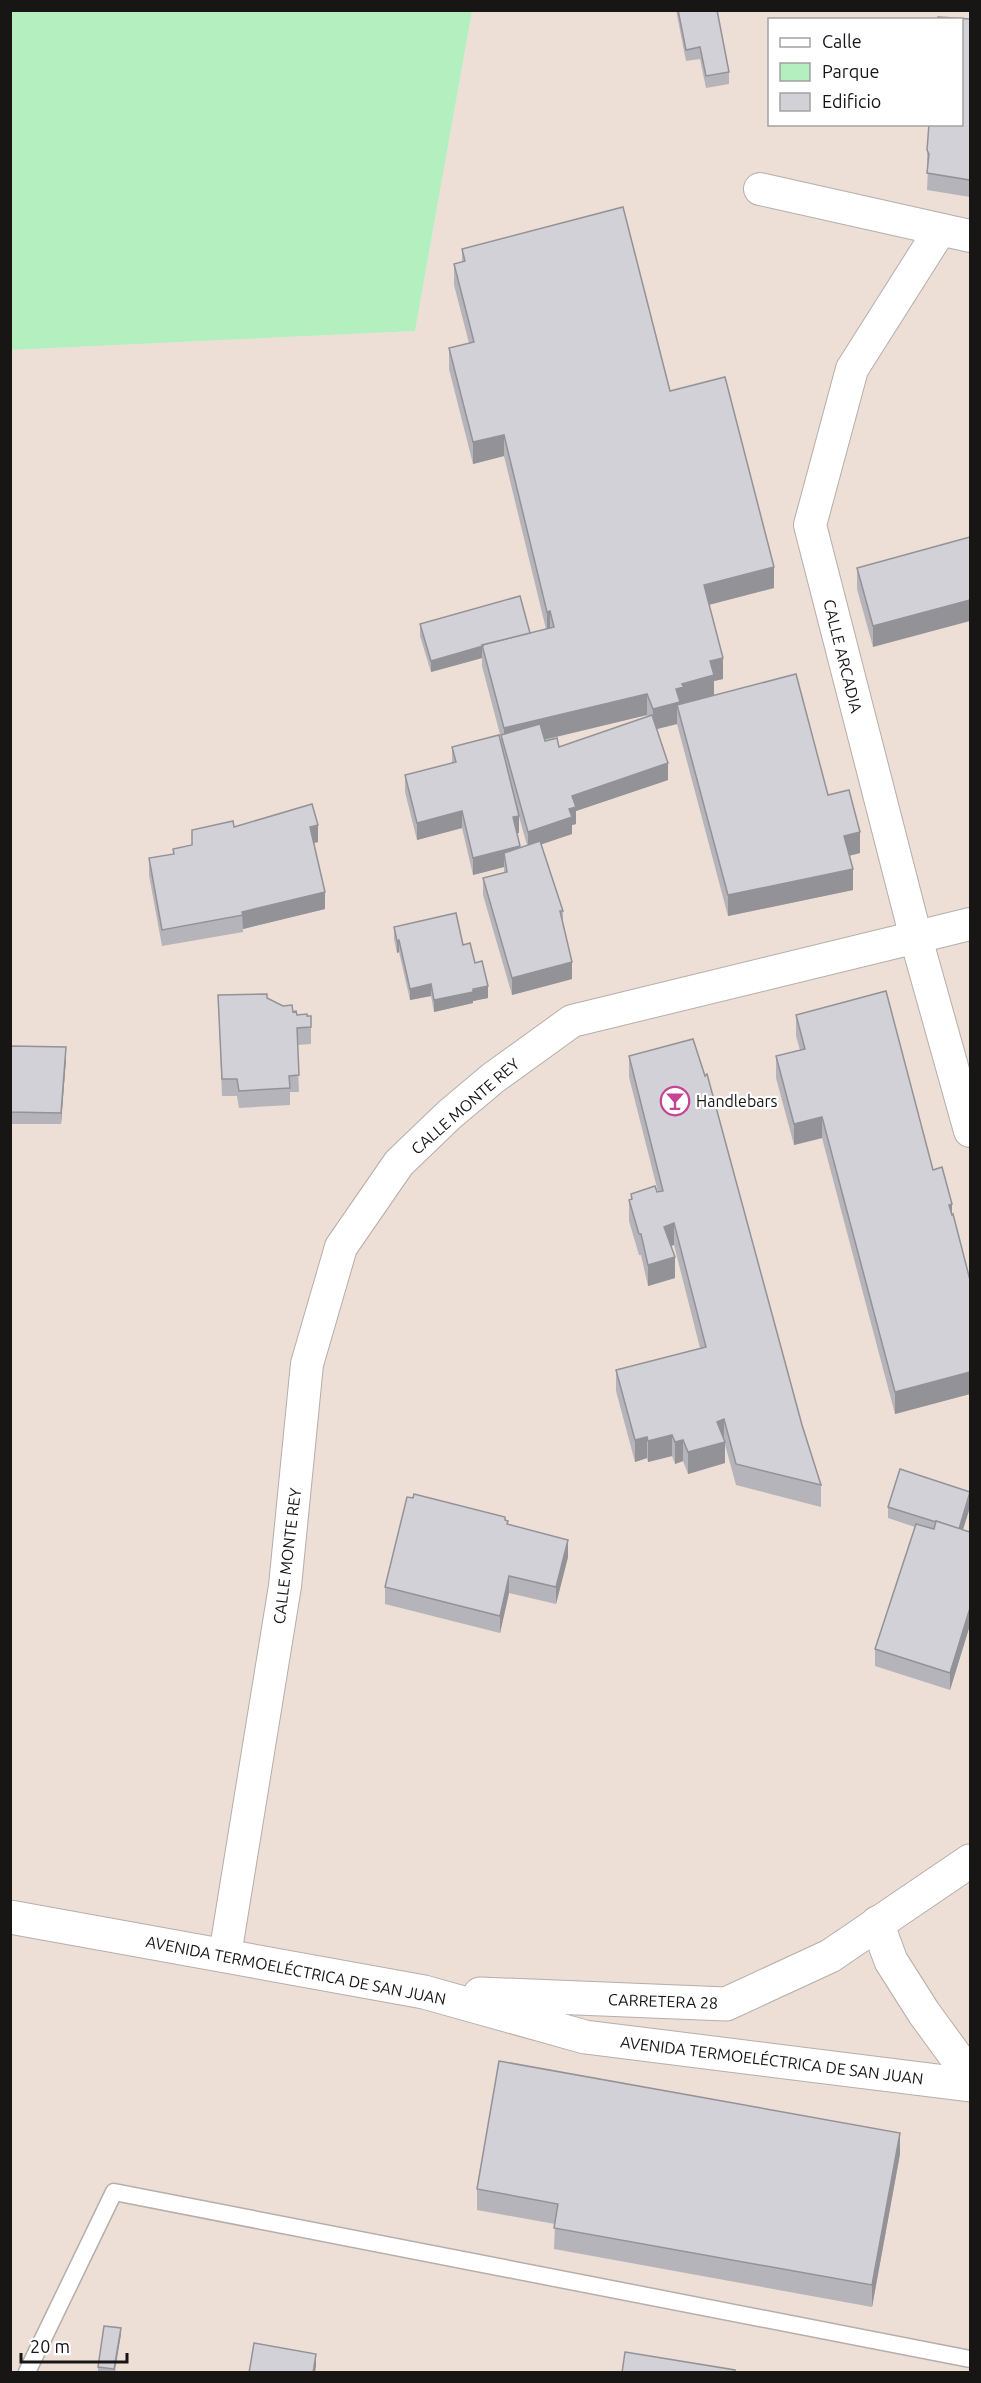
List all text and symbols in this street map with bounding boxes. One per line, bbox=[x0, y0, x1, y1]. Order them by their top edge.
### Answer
legend bbox=[768, 18, 963, 126]
text: Calle bbox=[822, 31, 862, 51]
text: Parque bbox=[822, 61, 879, 81]
text: Edificio bbox=[822, 91, 881, 111]
street label: CALLE ARCADIA bbox=[820, 597, 866, 715]
street label: CALLE MONTE REY bbox=[407, 1054, 523, 1158]
bar icon: Handlebars bbox=[659, 1085, 691, 1117]
place label: Handlebars bbox=[696, 1092, 778, 1110]
street label: CALLE MONTE REY bbox=[270, 1486, 304, 1625]
street label: AVENIDA TERMOELÉCTRICA DE SAN JUAN bbox=[145, 1930, 448, 2008]
street label: CARRETERA 28 bbox=[608, 1990, 718, 2012]
street label: AVENIDA TERMOELÉCTRICA DE SAN JUAN bbox=[619, 2030, 925, 2088]
scale bar bbox=[21, 2326, 128, 2364]
text: 20 m bbox=[30, 2336, 70, 2356]

